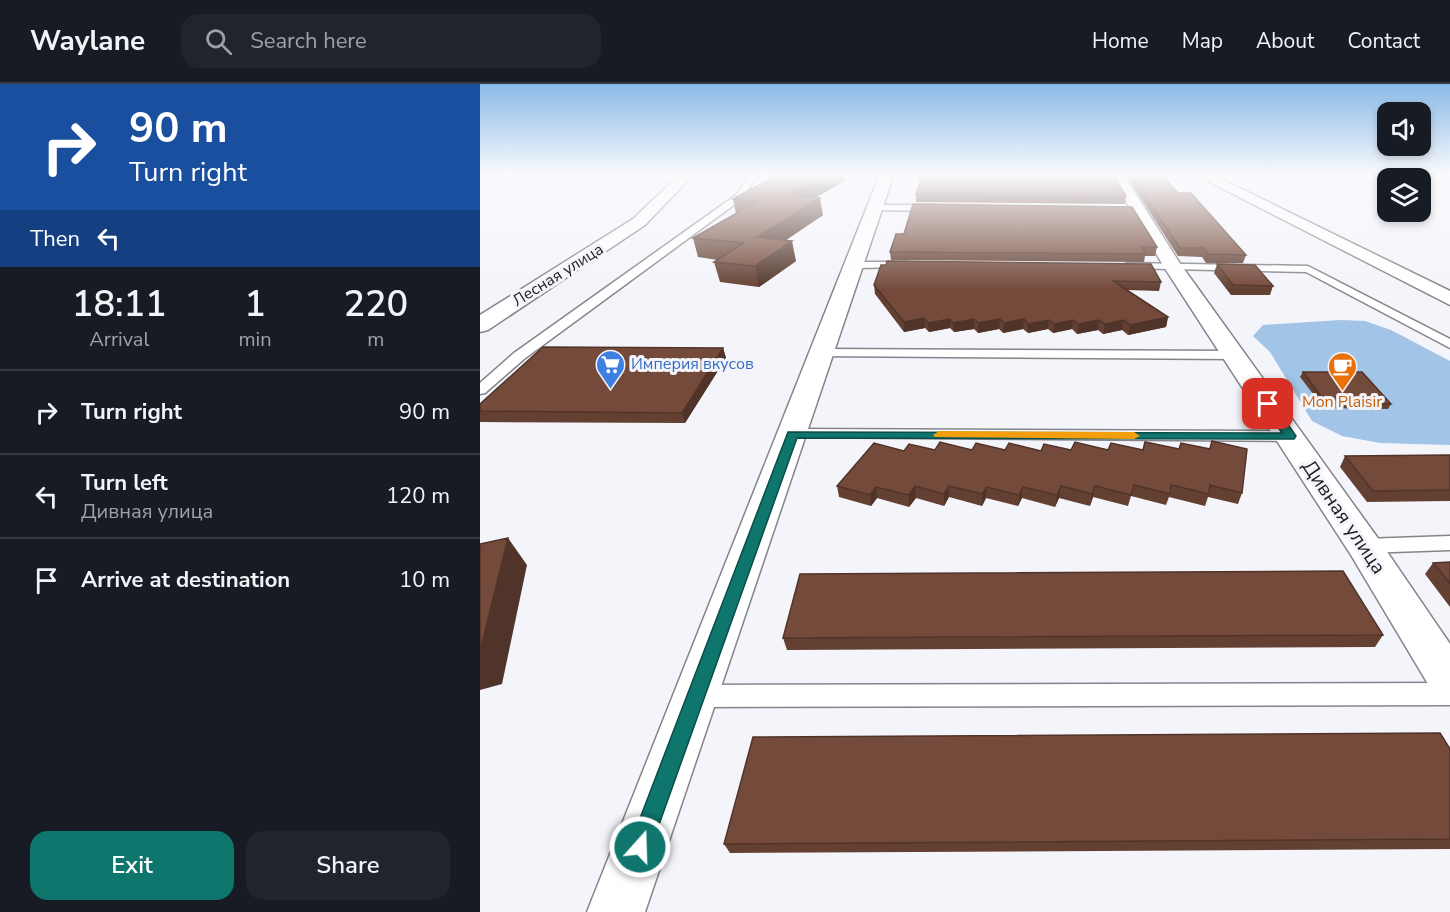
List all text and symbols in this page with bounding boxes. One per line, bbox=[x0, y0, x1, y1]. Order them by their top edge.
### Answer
search box bbox=[181, 14, 601, 68]
text: Waylane bbox=[30, 22, 145, 60]
icon: search bbox=[202, 25, 235, 58]
text: Search here bbox=[250, 26, 367, 56]
text: Home bbox=[1092, 27, 1149, 55]
text: Map bbox=[1182, 27, 1223, 55]
text: About bbox=[1256, 27, 1314, 55]
text: Contact bbox=[1347, 27, 1420, 55]
text: 90 m bbox=[129, 100, 228, 157]
map controls bbox=[1377, 102, 1431, 222]
button: sound bbox=[1377, 102, 1431, 156]
icon: right bbox=[30, 108, 108, 186]
text: Turn right bbox=[129, 154, 247, 191]
button: layers bbox=[1377, 168, 1431, 222]
icon: left bbox=[92, 222, 125, 255]
text: Then bbox=[30, 224, 80, 254]
street label: Лесная улица bbox=[508, 238, 608, 312]
text: 18:11 bbox=[72, 280, 167, 329]
text: 1 bbox=[244, 280, 266, 329]
text: 220 bbox=[343, 280, 408, 329]
text: Arrival bbox=[89, 326, 149, 353]
text: min bbox=[239, 326, 272, 353]
text: m bbox=[367, 326, 384, 353]
supermarket icon: Империя вкусов bbox=[594, 348, 626, 390]
cafe icon: Mon Plaisir bbox=[1326, 350, 1358, 392]
place label: Империя вкусов bbox=[631, 353, 754, 375]
pin bbox=[1242, 378, 1293, 429]
icon: arrive bbox=[1251, 387, 1284, 420]
place label: Mon Plaisir bbox=[1302, 391, 1382, 413]
icon: right bbox=[30, 396, 63, 429]
text: Turn right bbox=[81, 397, 182, 427]
text: 90 m bbox=[399, 397, 450, 427]
street label: Дивная улица bbox=[1296, 455, 1392, 579]
text: Turn left bbox=[81, 468, 168, 498]
icon: left bbox=[30, 480, 63, 513]
text: 120 m bbox=[386, 481, 450, 511]
text: Дивная улица bbox=[81, 498, 213, 525]
icon: arrive bbox=[30, 564, 63, 597]
text: Arrive at destination bbox=[81, 565, 290, 595]
text: 10 m bbox=[399, 565, 450, 595]
position arrow bbox=[608, 815, 672, 879]
button: Exit bbox=[30, 831, 234, 900]
button: Share bbox=[246, 831, 450, 900]

